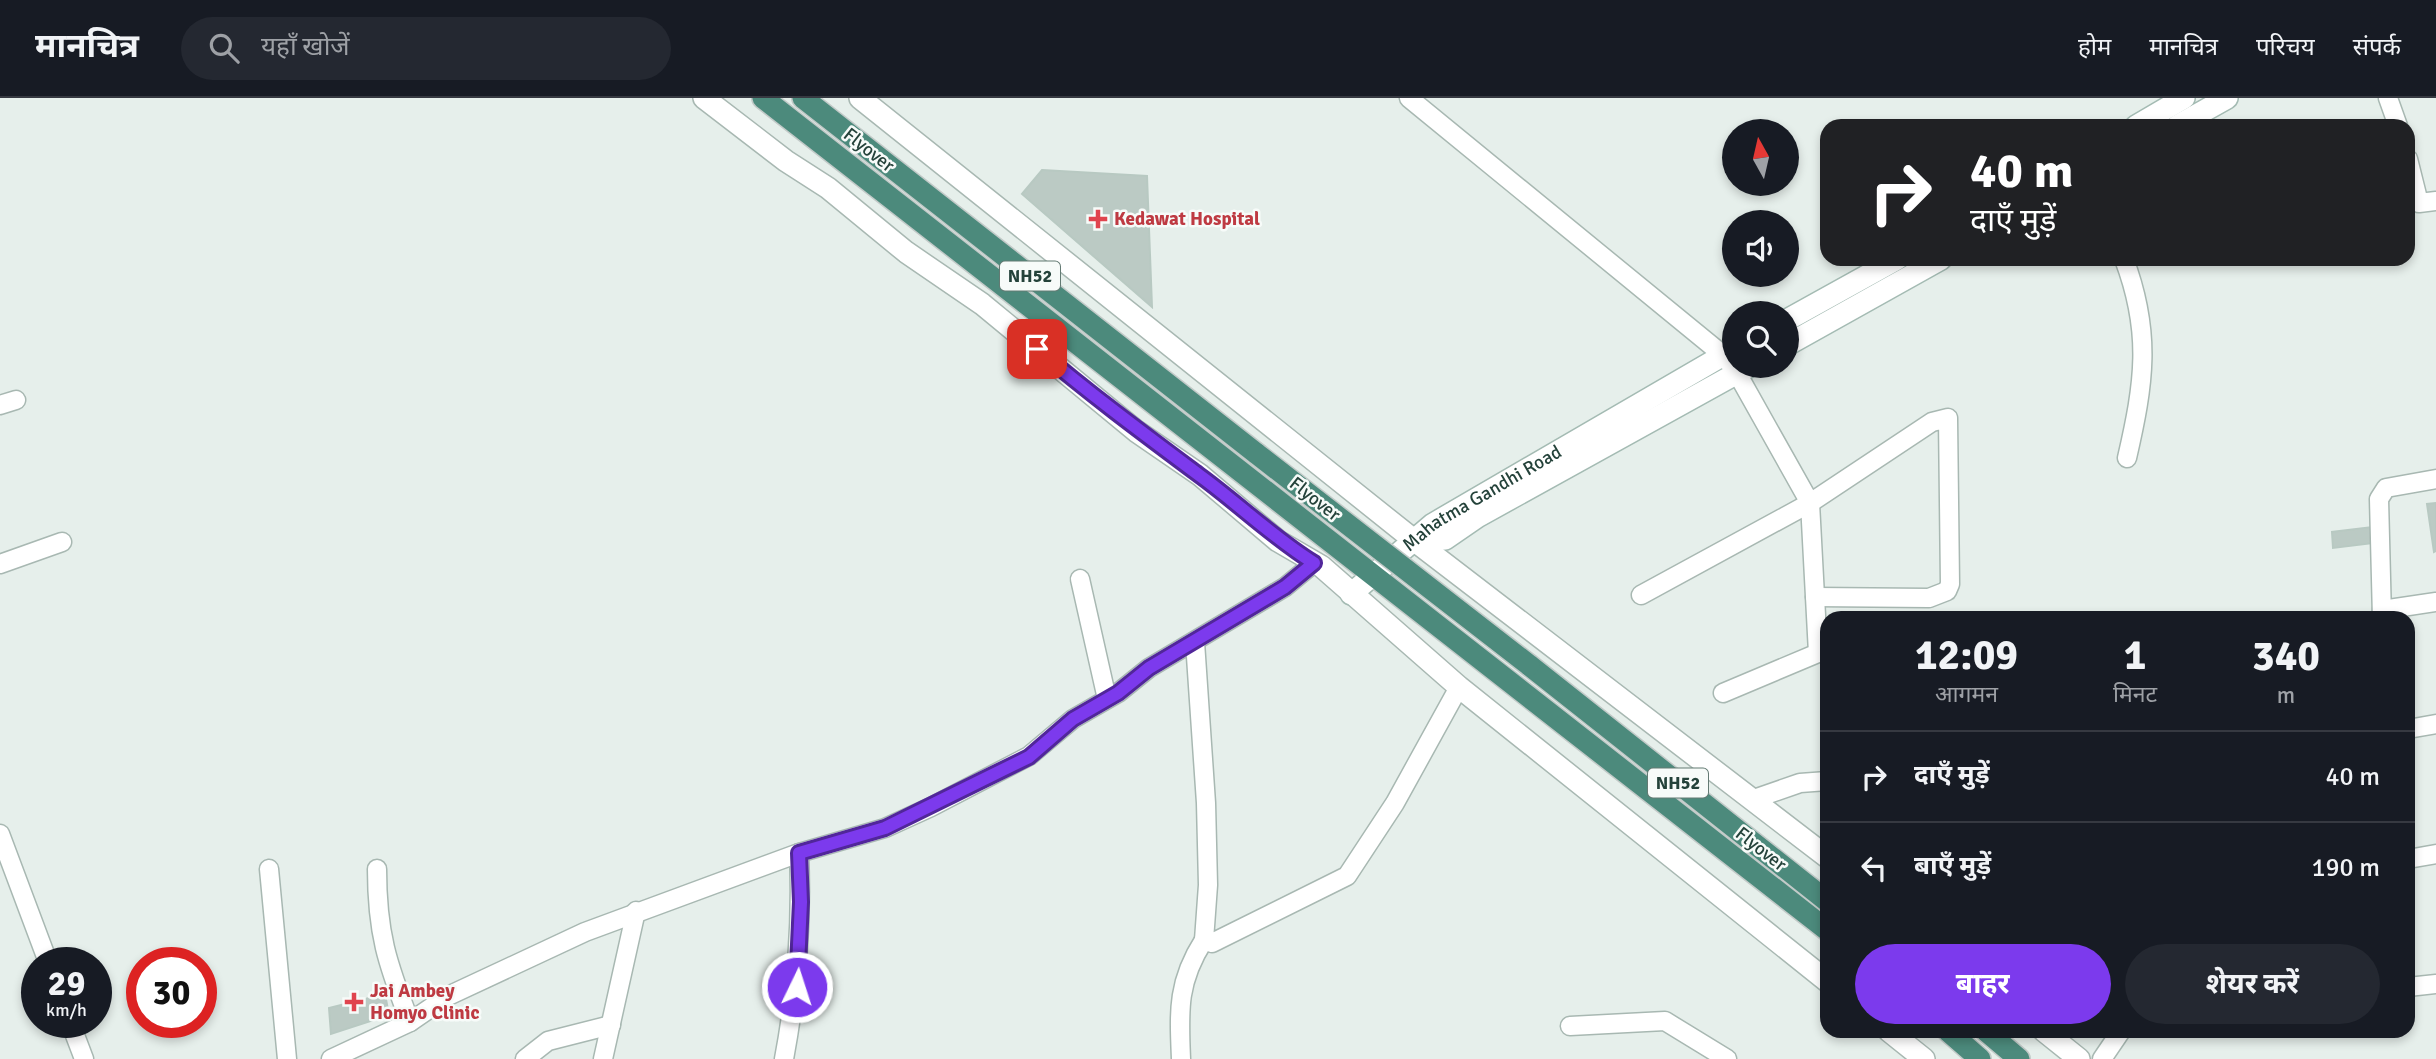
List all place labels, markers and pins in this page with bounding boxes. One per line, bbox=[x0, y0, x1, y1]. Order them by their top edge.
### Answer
place label: Kedawat Hospital bbox=[1114, 207, 1260, 231]
marker: Kedawat Hospital bbox=[1088, 209, 1108, 229]
pin bbox=[1007, 319, 1067, 379]
place label: Jai Ambey Homyo Clinic bbox=[370, 979, 479, 1025]
marker: Jai Ambey Homyo Clinic bbox=[344, 992, 364, 1012]

